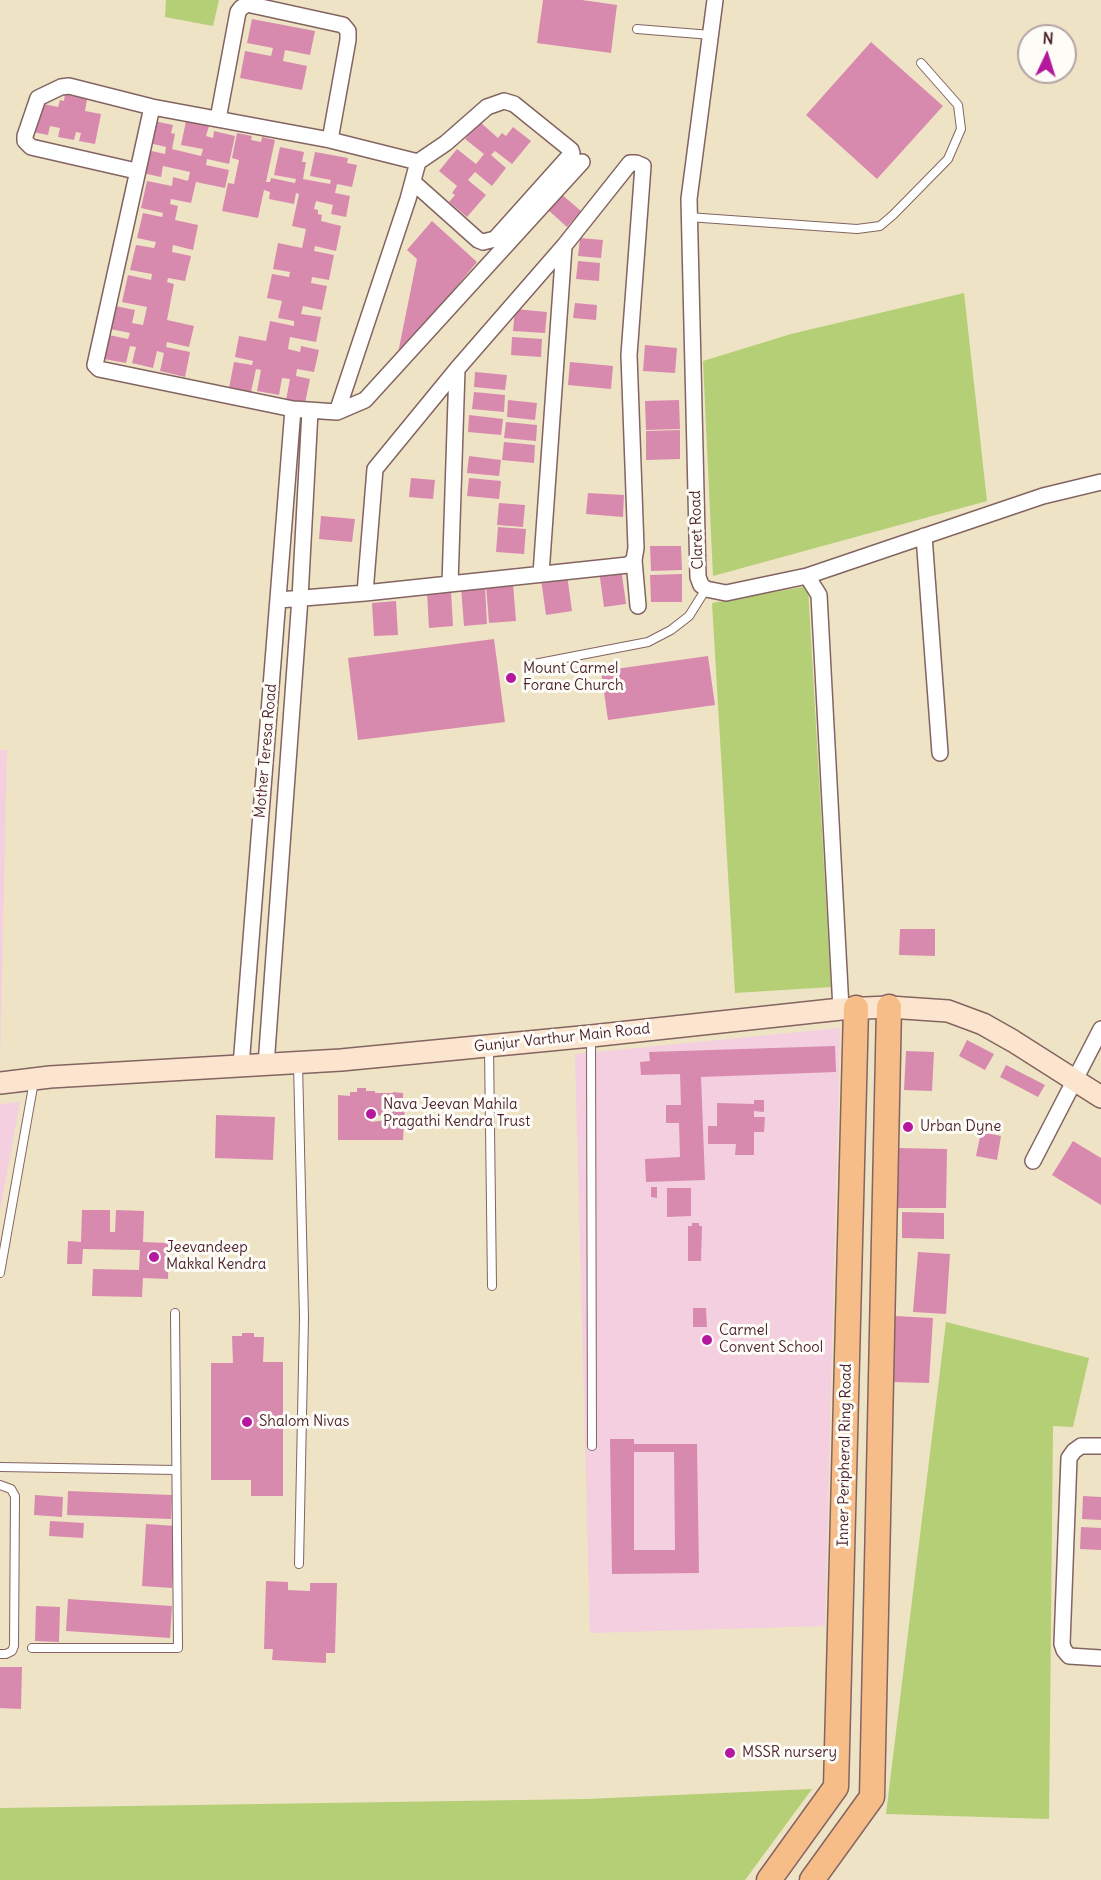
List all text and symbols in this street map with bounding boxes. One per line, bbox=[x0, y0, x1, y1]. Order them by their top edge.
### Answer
north arrow bbox=[1017, 24, 1077, 84]
text: N bbox=[1042, 28, 1054, 48]
street label: Claret Road bbox=[687, 490, 707, 570]
place label: Mount Carmel Forane Church bbox=[523, 660, 624, 695]
marker: Mount Carmel Forane Church bbox=[504, 671, 518, 685]
street label: Mother Teresa Road bbox=[251, 683, 281, 819]
street label: Gunjur Varthur Main Road bbox=[473, 1020, 651, 1056]
place label: Nava Jeevan Mahila Pragathi Kendra Trust bbox=[383, 1096, 530, 1131]
marker: Nava Jeevan Mahila Pragathi Kendra Trust bbox=[364, 1107, 378, 1121]
place label: Urban Dyne bbox=[920, 1118, 1001, 1136]
marker: Urban Dyne bbox=[901, 1120, 915, 1134]
place label: Jeevandeep Makkal Kendra bbox=[166, 1239, 266, 1274]
marker: Jeevandeep Makkal Kendra bbox=[147, 1250, 161, 1264]
place label: Carmel Convent School bbox=[719, 1322, 823, 1357]
marker: Carmel Convent School bbox=[700, 1333, 714, 1347]
street label: Inner Peripheral Ring Road bbox=[834, 1363, 856, 1547]
place label: Shalom Nivas bbox=[259, 1413, 349, 1431]
marker: Shalom Nivas bbox=[240, 1415, 254, 1429]
place label: MSSR nursery bbox=[742, 1744, 837, 1762]
marker: MSSR nursery bbox=[723, 1746, 737, 1760]

